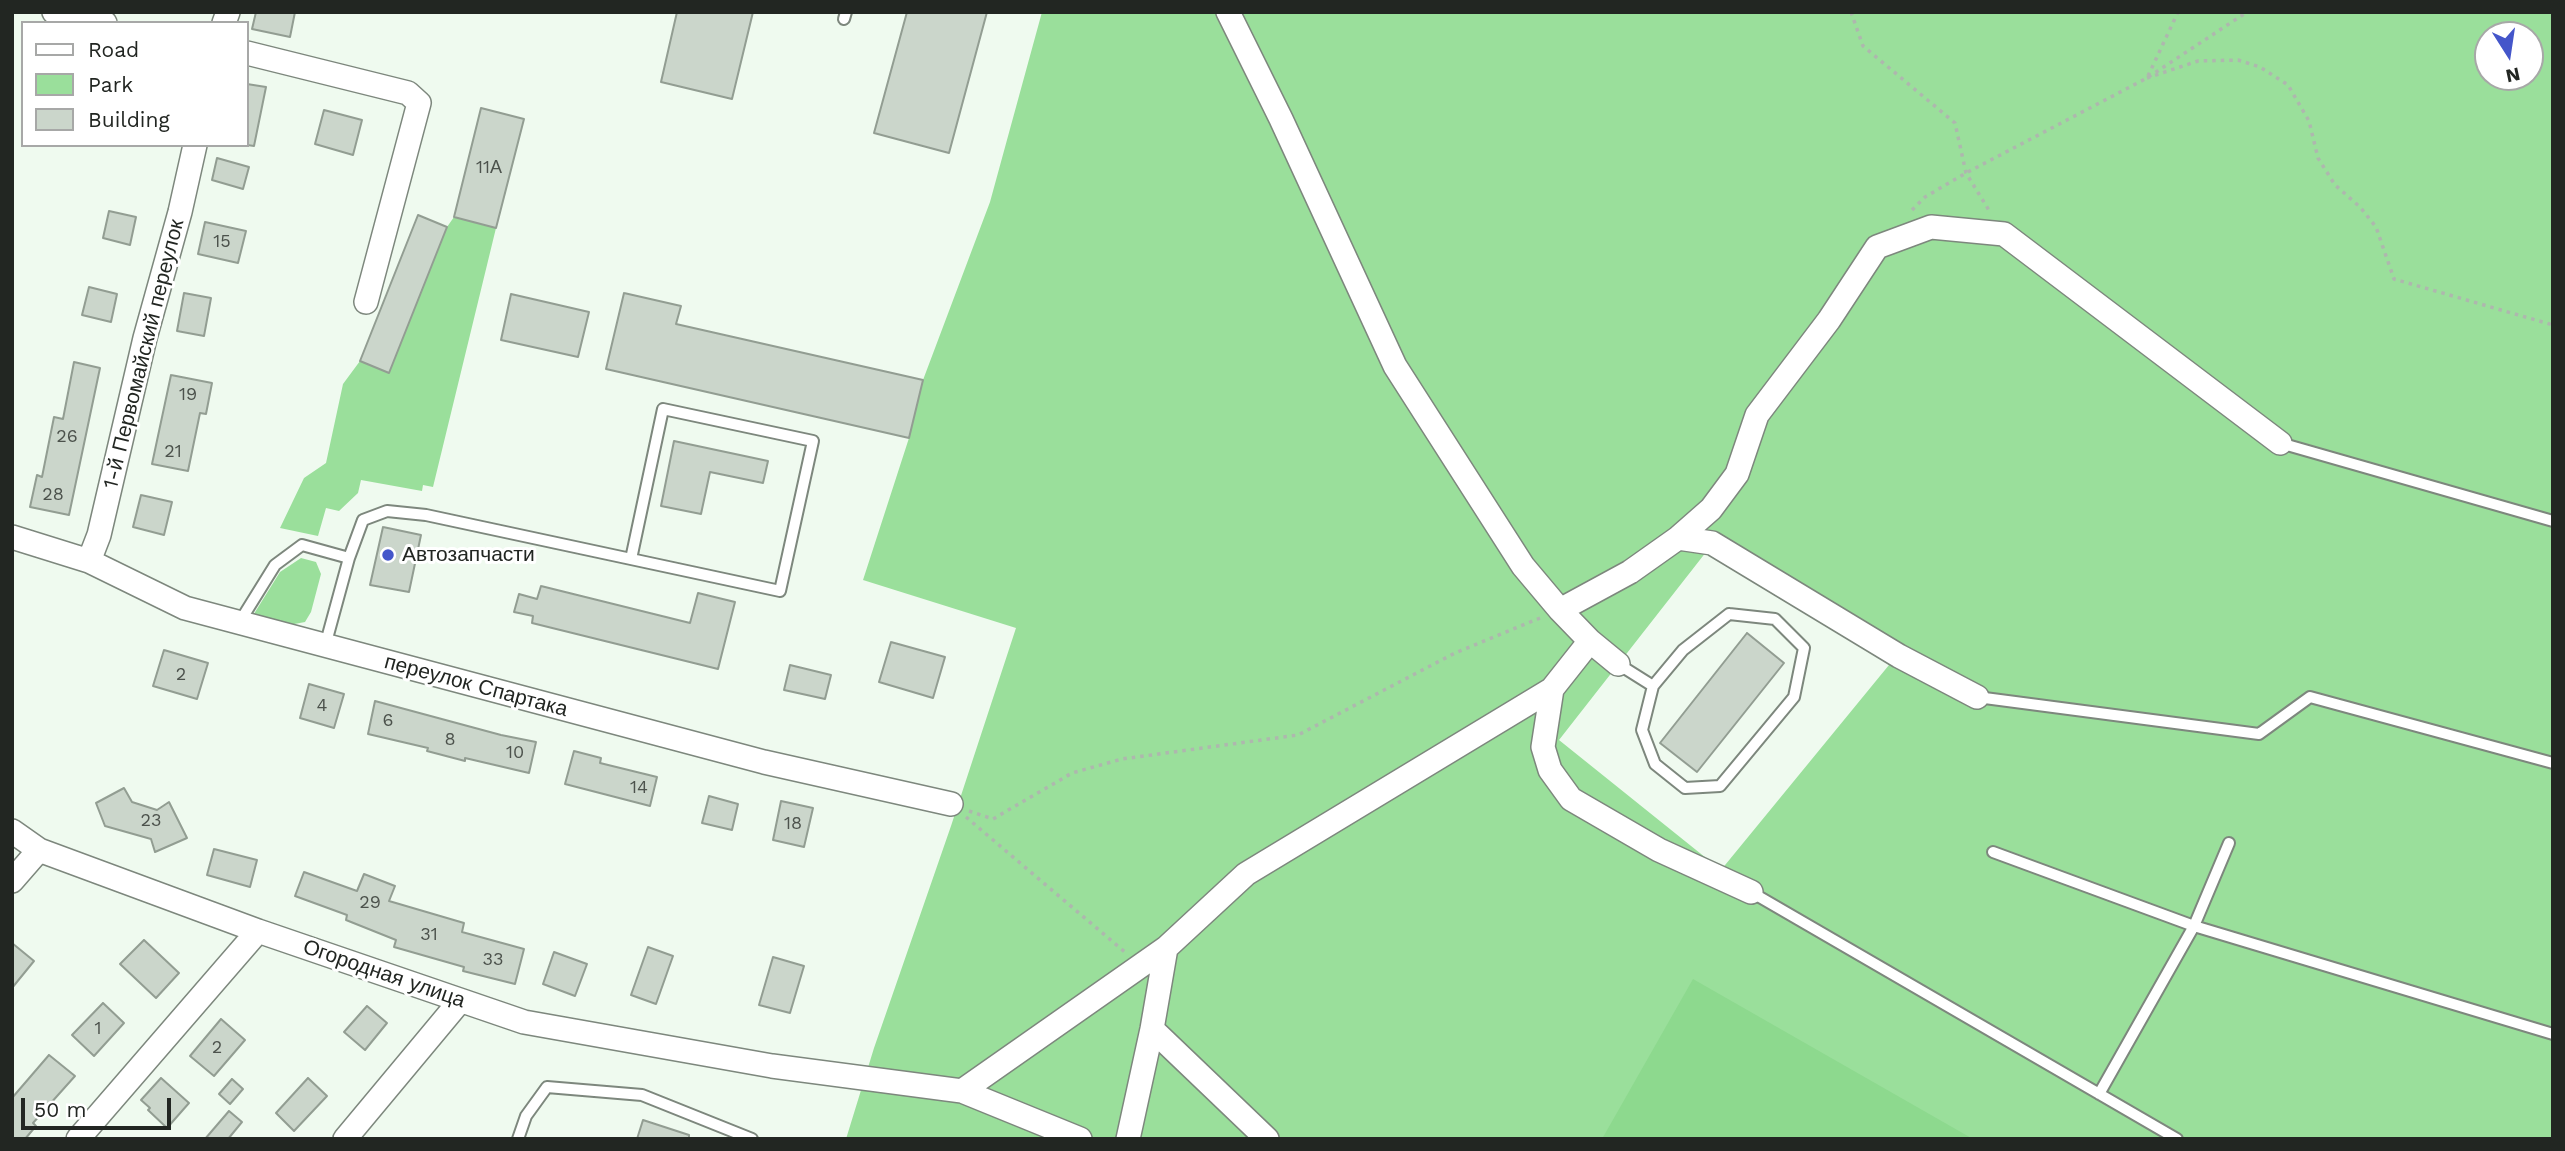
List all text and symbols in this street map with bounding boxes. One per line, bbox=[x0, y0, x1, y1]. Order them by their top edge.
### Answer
legend bbox=[21, 21, 248, 147]
north arrow bbox=[2474, 21, 2544, 91]
text: Road bbox=[88, 37, 139, 62]
text: N bbox=[2504, 62, 2522, 88]
text: Park bbox=[88, 72, 133, 97]
text: Building bbox=[88, 107, 170, 132]
house number: 11А bbox=[476, 157, 502, 179]
street label: 1-й Первомайский переулок bbox=[98, 217, 190, 491]
house number: 15 bbox=[213, 231, 231, 253]
house number: 19 bbox=[179, 384, 197, 406]
house number: 26 bbox=[56, 426, 78, 448]
house number: 21 bbox=[164, 441, 182, 463]
house number: 28 bbox=[42, 484, 64, 506]
place label: Автозапчасти bbox=[402, 542, 535, 568]
marker: Автозапчасти bbox=[380, 547, 396, 563]
street label: переулок Спартака bbox=[382, 649, 570, 723]
house number: 2 bbox=[176, 664, 186, 686]
house number: 4 bbox=[317, 695, 327, 717]
house number: 6 bbox=[383, 710, 393, 732]
house number: 8 bbox=[444, 729, 456, 751]
house number: 10 bbox=[506, 742, 524, 764]
house number: 14 bbox=[630, 777, 648, 799]
house number: 23 bbox=[141, 810, 161, 832]
house number: 18 bbox=[784, 813, 802, 835]
house number: 29 bbox=[359, 892, 381, 914]
house number: 31 bbox=[420, 924, 438, 946]
street label: Огородная улица bbox=[300, 934, 468, 1014]
house number: 33 bbox=[483, 949, 503, 971]
house number: 1 bbox=[94, 1018, 102, 1040]
house number: 2 bbox=[212, 1037, 222, 1059]
scale bar bbox=[24, 1084, 175, 1128]
text: 50 m bbox=[34, 1097, 86, 1122]

